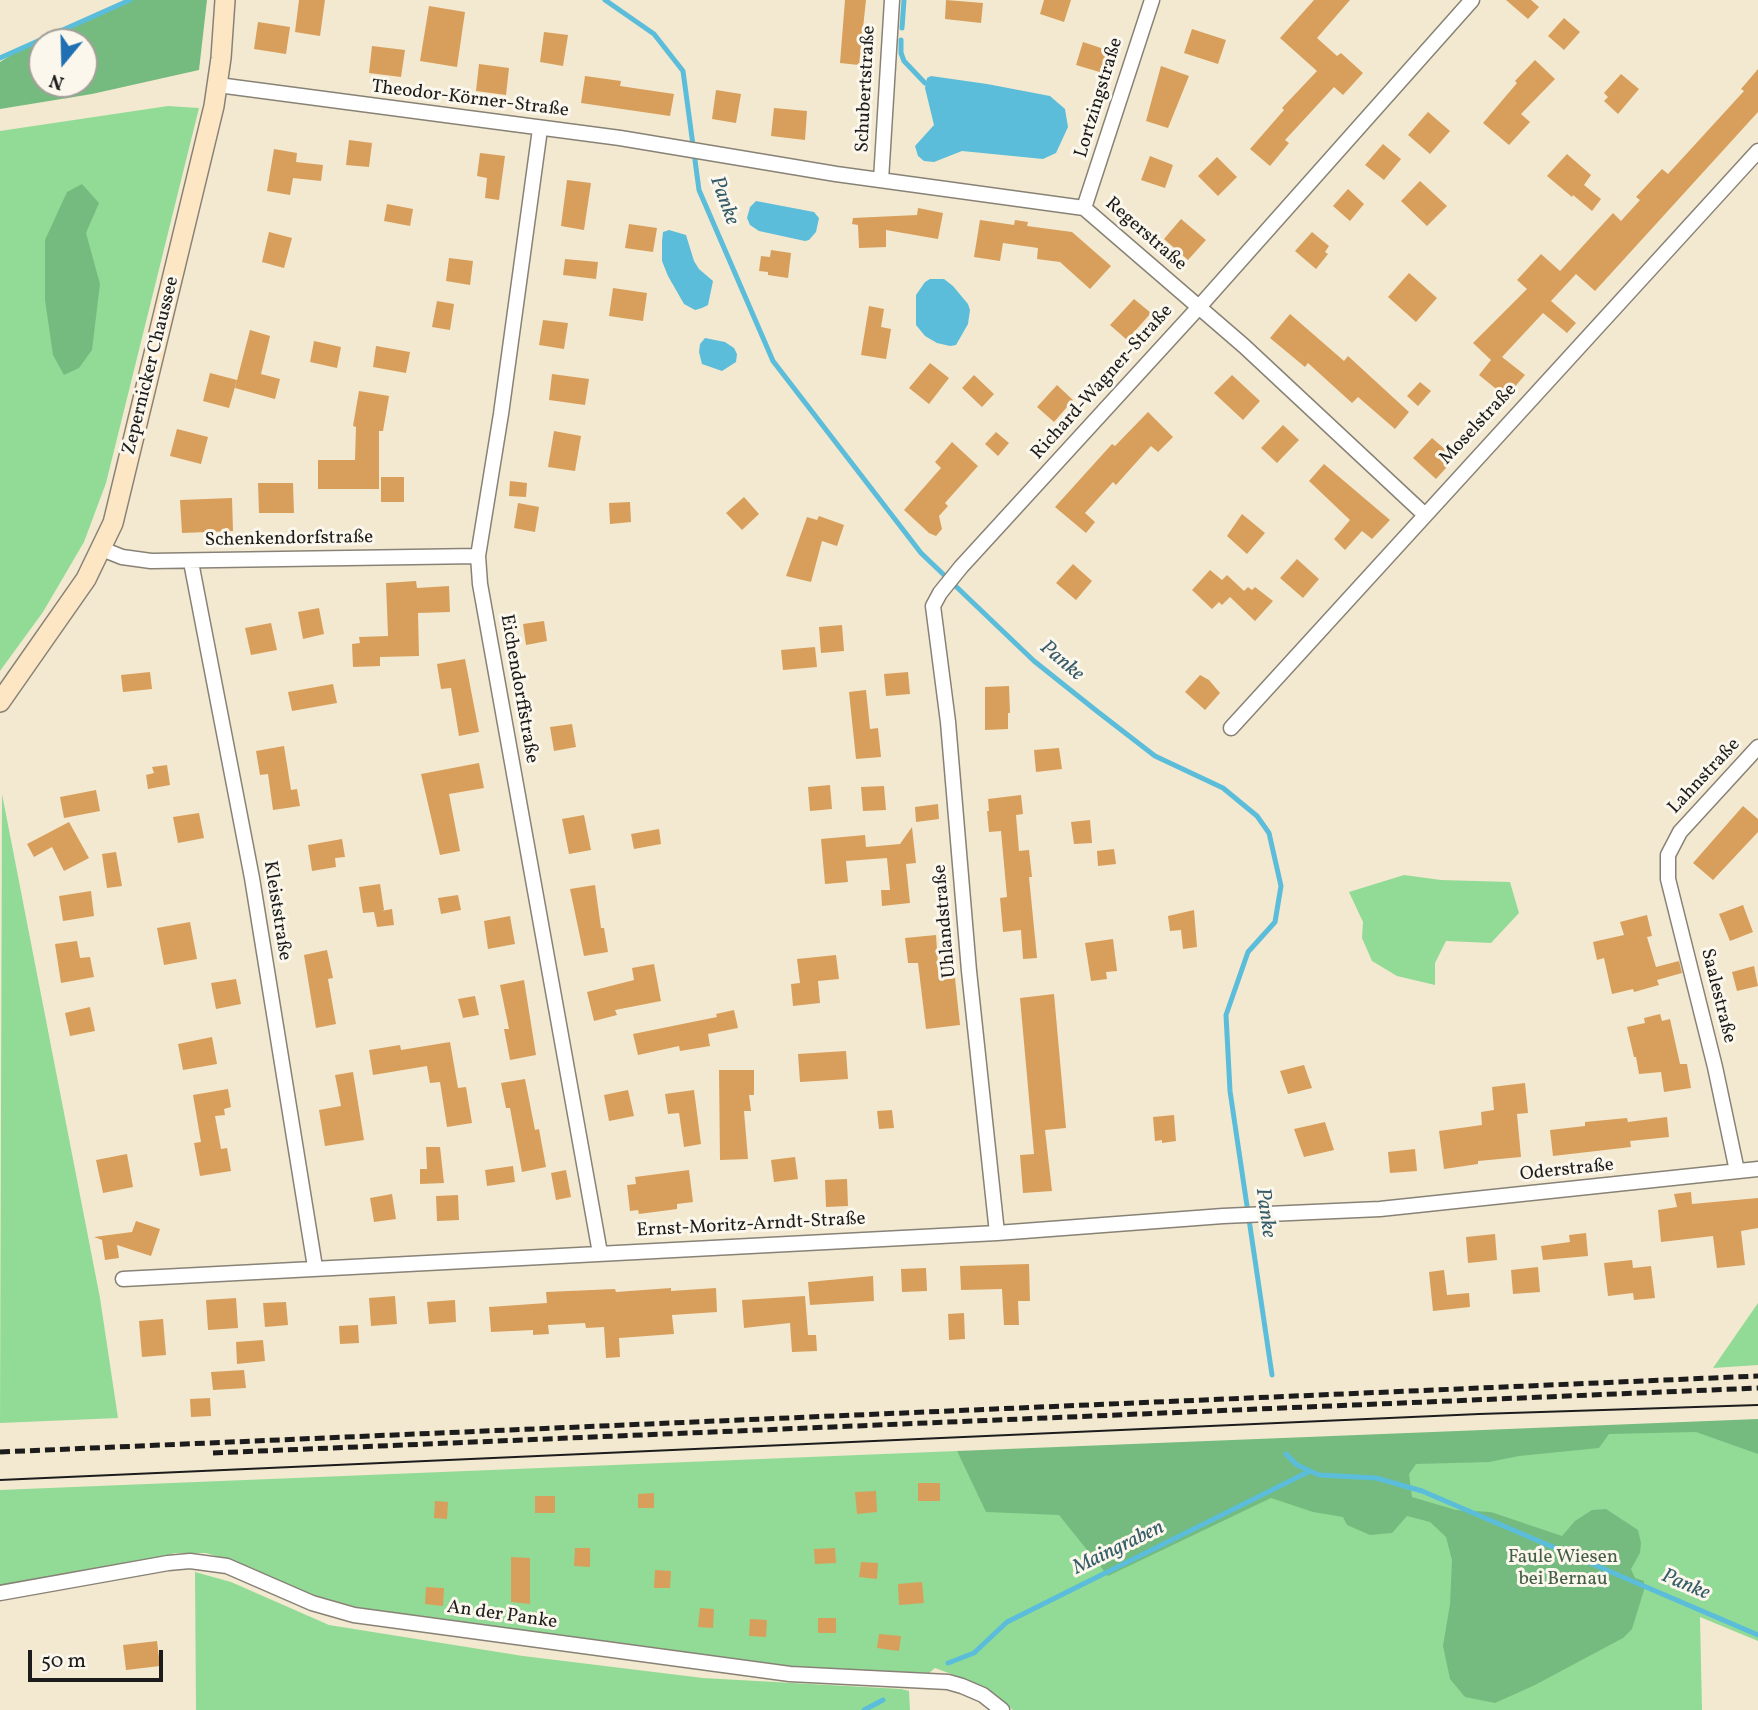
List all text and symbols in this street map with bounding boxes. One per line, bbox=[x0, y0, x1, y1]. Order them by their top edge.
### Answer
street label: Schubertstraße bbox=[852, 25, 882, 153]
north arrow bbox=[28, 28, 98, 98]
street label: Lortzingstraße bbox=[1071, 35, 1129, 161]
text: N bbox=[46, 66, 68, 96]
street label: Theodor-Körner-Straße bbox=[370, 77, 570, 123]
water label: Panke bbox=[703, 173, 743, 229]
street label: Regerstraße bbox=[1099, 193, 1191, 277]
street label: Zepernicker Chaussee bbox=[119, 274, 185, 458]
street label: Richard-Wagner-Straße bbox=[1027, 301, 1179, 465]
street label: Moselstraße bbox=[1436, 380, 1522, 470]
street label: Schenkendorfstraße bbox=[205, 527, 373, 553]
street label: Eichendorffstraße bbox=[494, 613, 542, 765]
water label: Panke bbox=[1034, 636, 1088, 688]
street label: Lahnstraße bbox=[1664, 734, 1746, 820]
street label: Kleiststraße bbox=[257, 859, 295, 963]
street label: Uhlandstraße bbox=[930, 863, 962, 979]
street label: Saalestraße bbox=[1694, 946, 1740, 1046]
street label: Oderstraße bbox=[1519, 1155, 1615, 1187]
water label: Panke bbox=[1248, 1186, 1280, 1240]
street label: Ernst-Moritz-Arndt-Straße bbox=[636, 1209, 866, 1243]
water label: Maingraben bbox=[1069, 1516, 1169, 1582]
park label: Faule Wiesen bei Bernau bbox=[1508, 1548, 1618, 1592]
water label: Panke bbox=[1657, 1565, 1713, 1607]
street label: An der Panke bbox=[445, 1597, 559, 1635]
scale bar bbox=[32, 1636, 166, 1680]
text: 50 m bbox=[41, 1647, 86, 1676]

